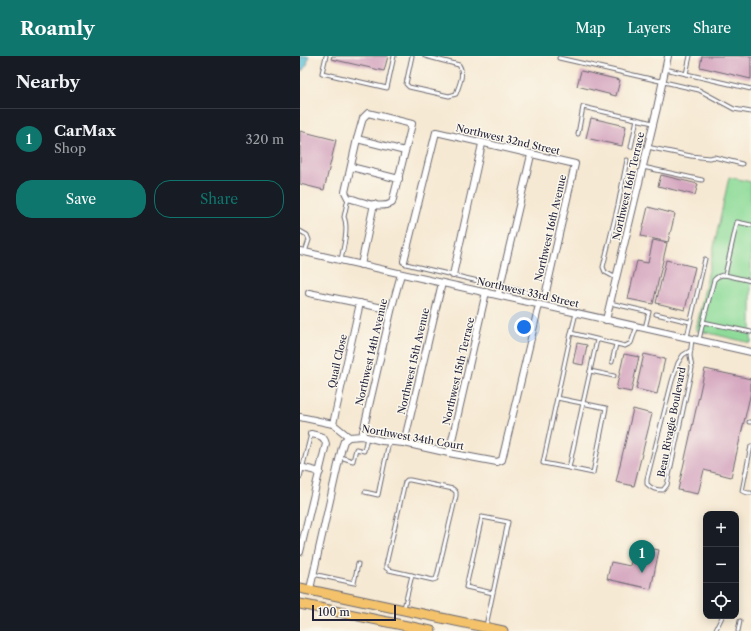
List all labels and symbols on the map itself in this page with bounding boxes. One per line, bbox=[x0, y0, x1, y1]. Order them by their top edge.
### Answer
street label: Northwest 32nd Street bbox=[454, 121, 562, 158]
street label: Northwest 16th Terrace bbox=[610, 130, 647, 242]
street label: Northwest 16th Avenue bbox=[532, 173, 569, 283]
street label: Northwest 33rd Street bbox=[476, 274, 581, 311]
street label: Northwest 14th Avenue bbox=[353, 297, 390, 407]
street label: Northwest 15th Avenue bbox=[395, 306, 432, 416]
street label: Northwest 15th Terrace bbox=[440, 315, 477, 426]
your location bbox=[514, 317, 534, 337]
street label: Quail Close bbox=[325, 332, 350, 389]
street label: Beau Rivagie Boulevard bbox=[654, 366, 689, 478]
street label: Northwest 34th Court bbox=[361, 422, 465, 453]
pin: 1 bbox=[629, 540, 655, 573]
scale bar bbox=[312, 603, 396, 622]

